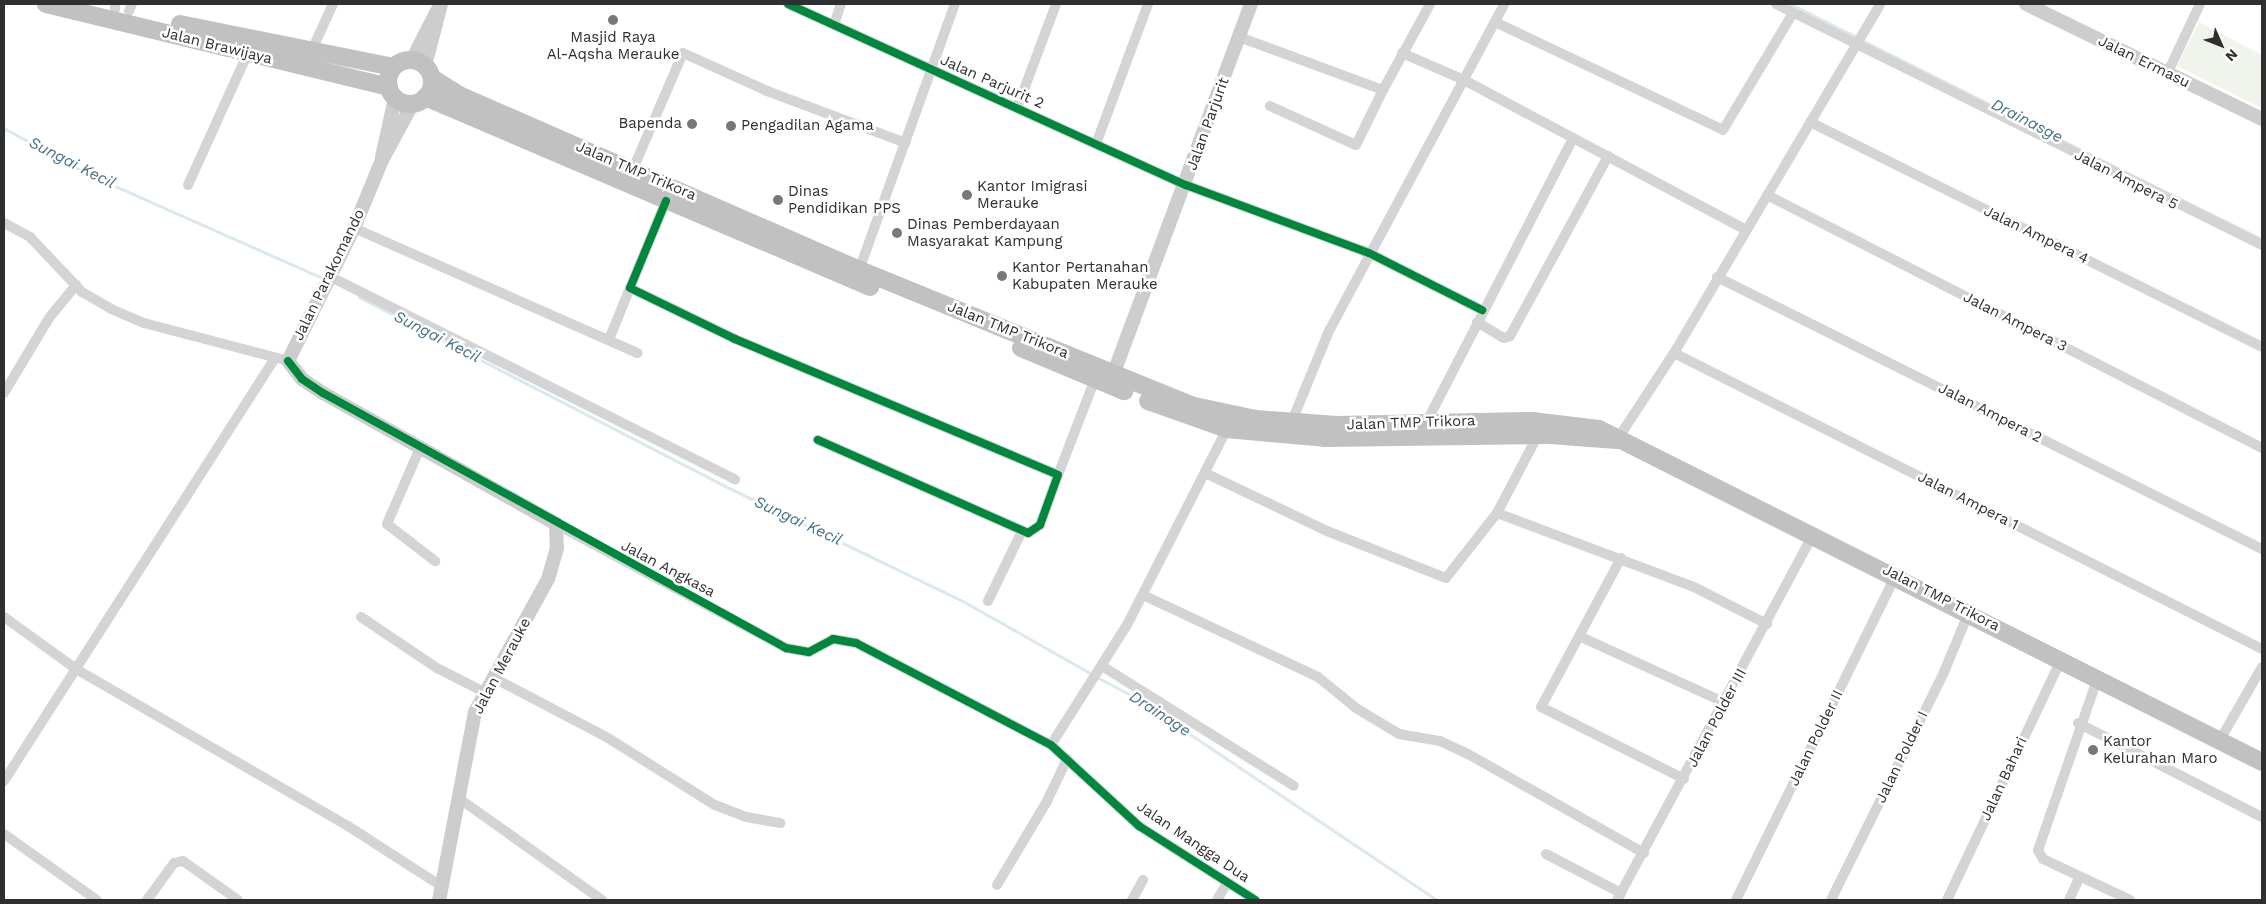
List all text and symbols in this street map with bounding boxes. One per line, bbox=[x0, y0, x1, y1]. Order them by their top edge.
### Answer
marker: Masjid Raya Al-Aqsha Merauke bbox=[607, 14, 619, 26]
north arrow bbox=[2196, 20, 2246, 70]
street label: Jalan Brawijaya bbox=[160, 24, 274, 68]
place label: Masjid Raya Al-Aqsha Merauke bbox=[546, 28, 680, 63]
street label: Jalan Ermasu bbox=[2095, 32, 2193, 92]
text: N bbox=[2222, 46, 2241, 65]
street label: Jalan Parjurit 2 bbox=[937, 51, 1047, 113]
street label: Jalan Parjurit bbox=[1183, 75, 1233, 173]
water label: Drainasge bbox=[1988, 95, 2066, 147]
place label: Bapenda bbox=[618, 115, 682, 133]
place label: Pengadilan Agama bbox=[741, 117, 874, 135]
marker: Bapenda bbox=[686, 118, 698, 130]
marker: Pengadilan Agama bbox=[725, 120, 737, 132]
water label: Sungai Kecil bbox=[25, 133, 119, 193]
street label: Jalan TMP Trikora bbox=[573, 137, 699, 205]
street label: Jalan Ampera 5 bbox=[2071, 146, 2181, 214]
place label: Kantor Imigrasi Merauke bbox=[977, 177, 1088, 212]
place label: Dinas Pendidikan PPS bbox=[788, 182, 901, 217]
marker: Kantor Imigrasi Merauke bbox=[961, 189, 973, 201]
marker: Dinas Pendidikan PPS bbox=[772, 194, 784, 206]
street label: Jalan Ampera 4 bbox=[1980, 202, 2092, 268]
street label: Jalan Parakomando bbox=[289, 206, 369, 344]
place label: Dinas Pemberdayaan Masyarakat Kampung bbox=[907, 215, 1062, 250]
marker: Dinas Pemberdayaan Masyarakat Kampung bbox=[891, 227, 903, 239]
place label: Kantor Pertanahan Kabupaten Merauke bbox=[1012, 258, 1158, 293]
marker: Kantor Pertanahan Kabupaten Merauke bbox=[996, 270, 1008, 282]
street label: Jalan Ampera 3 bbox=[1960, 288, 2070, 356]
street label: Jalan TMP Trikora bbox=[944, 297, 1072, 363]
water label: Sungai Kecil bbox=[390, 307, 484, 367]
street label: Jalan Ampera 2 bbox=[1935, 379, 2045, 447]
street label: Jalan TMP Trikora bbox=[1346, 412, 1476, 434]
street label: Jalan Ampera 1 bbox=[1914, 468, 2022, 534]
water label: Sungai Kecil bbox=[751, 492, 845, 550]
street label: Jalan Angkasa bbox=[618, 537, 718, 601]
street label: Jalan TMP Trikora bbox=[1879, 560, 2003, 636]
street label: Jalan Merauke bbox=[469, 615, 535, 717]
street label: Jalan Polder III bbox=[1683, 665, 1751, 771]
water label: Drainage bbox=[1126, 687, 1194, 741]
street label: Jalan Polder II bbox=[1785, 687, 1847, 789]
street label: Jalan Polder I bbox=[1872, 708, 1932, 806]
place label: Kantor Kelurahan Maro bbox=[2103, 732, 2217, 767]
street label: Jalan Bahari bbox=[1977, 734, 2031, 824]
marker: Kantor Kelurahan Maro bbox=[2087, 744, 2099, 756]
street label: Jalan Mangga Dua bbox=[1133, 797, 1253, 887]

